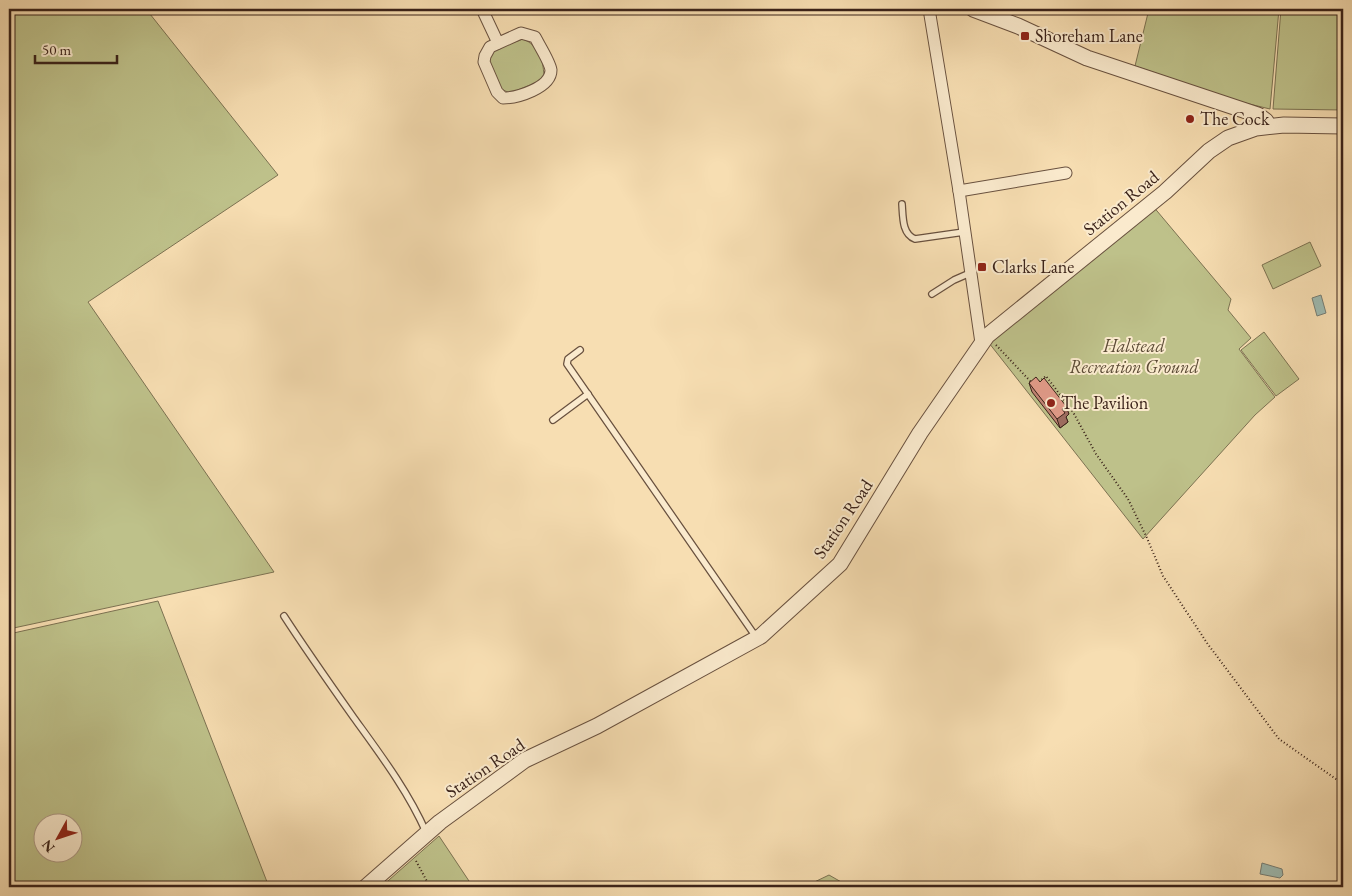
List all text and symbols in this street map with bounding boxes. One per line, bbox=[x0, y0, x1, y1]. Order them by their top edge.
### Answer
place label: Shoreham Lane bbox=[1035, 24, 1143, 47]
marker: Shoreham Lane bbox=[1019, 30, 1031, 42]
scale bar bbox=[35, 32, 118, 64]
text: 50 m bbox=[42, 40, 71, 59]
place label: The Cock bbox=[1200, 107, 1270, 130]
marker: The Cock bbox=[1184, 113, 1196, 125]
street label: Station Road bbox=[1078, 164, 1164, 240]
place label: Clarks Lane bbox=[992, 255, 1074, 278]
marker: Clarks Lane bbox=[976, 261, 988, 273]
park label: Halstead Recreation Ground bbox=[1069, 334, 1200, 378]
place label: The Pavilion bbox=[1061, 391, 1149, 414]
marker: The Pavilion bbox=[1045, 397, 1057, 409]
street label: Station Road bbox=[808, 474, 878, 563]
street label: Station Road bbox=[441, 732, 530, 803]
north arrow bbox=[32, 814, 82, 864]
text: N bbox=[37, 836, 59, 856]

